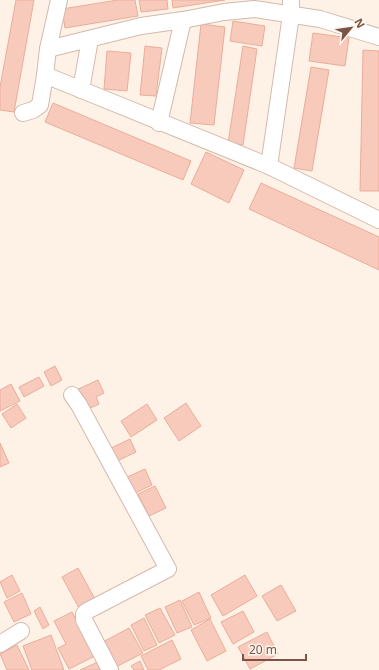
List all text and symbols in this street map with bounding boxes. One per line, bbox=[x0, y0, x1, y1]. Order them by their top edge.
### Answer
north arrow bbox=[331, 8, 371, 48]
text: N bbox=[351, 15, 369, 30]
scale bar bbox=[243, 636, 306, 662]
text: 20 m bbox=[249, 641, 277, 658]

